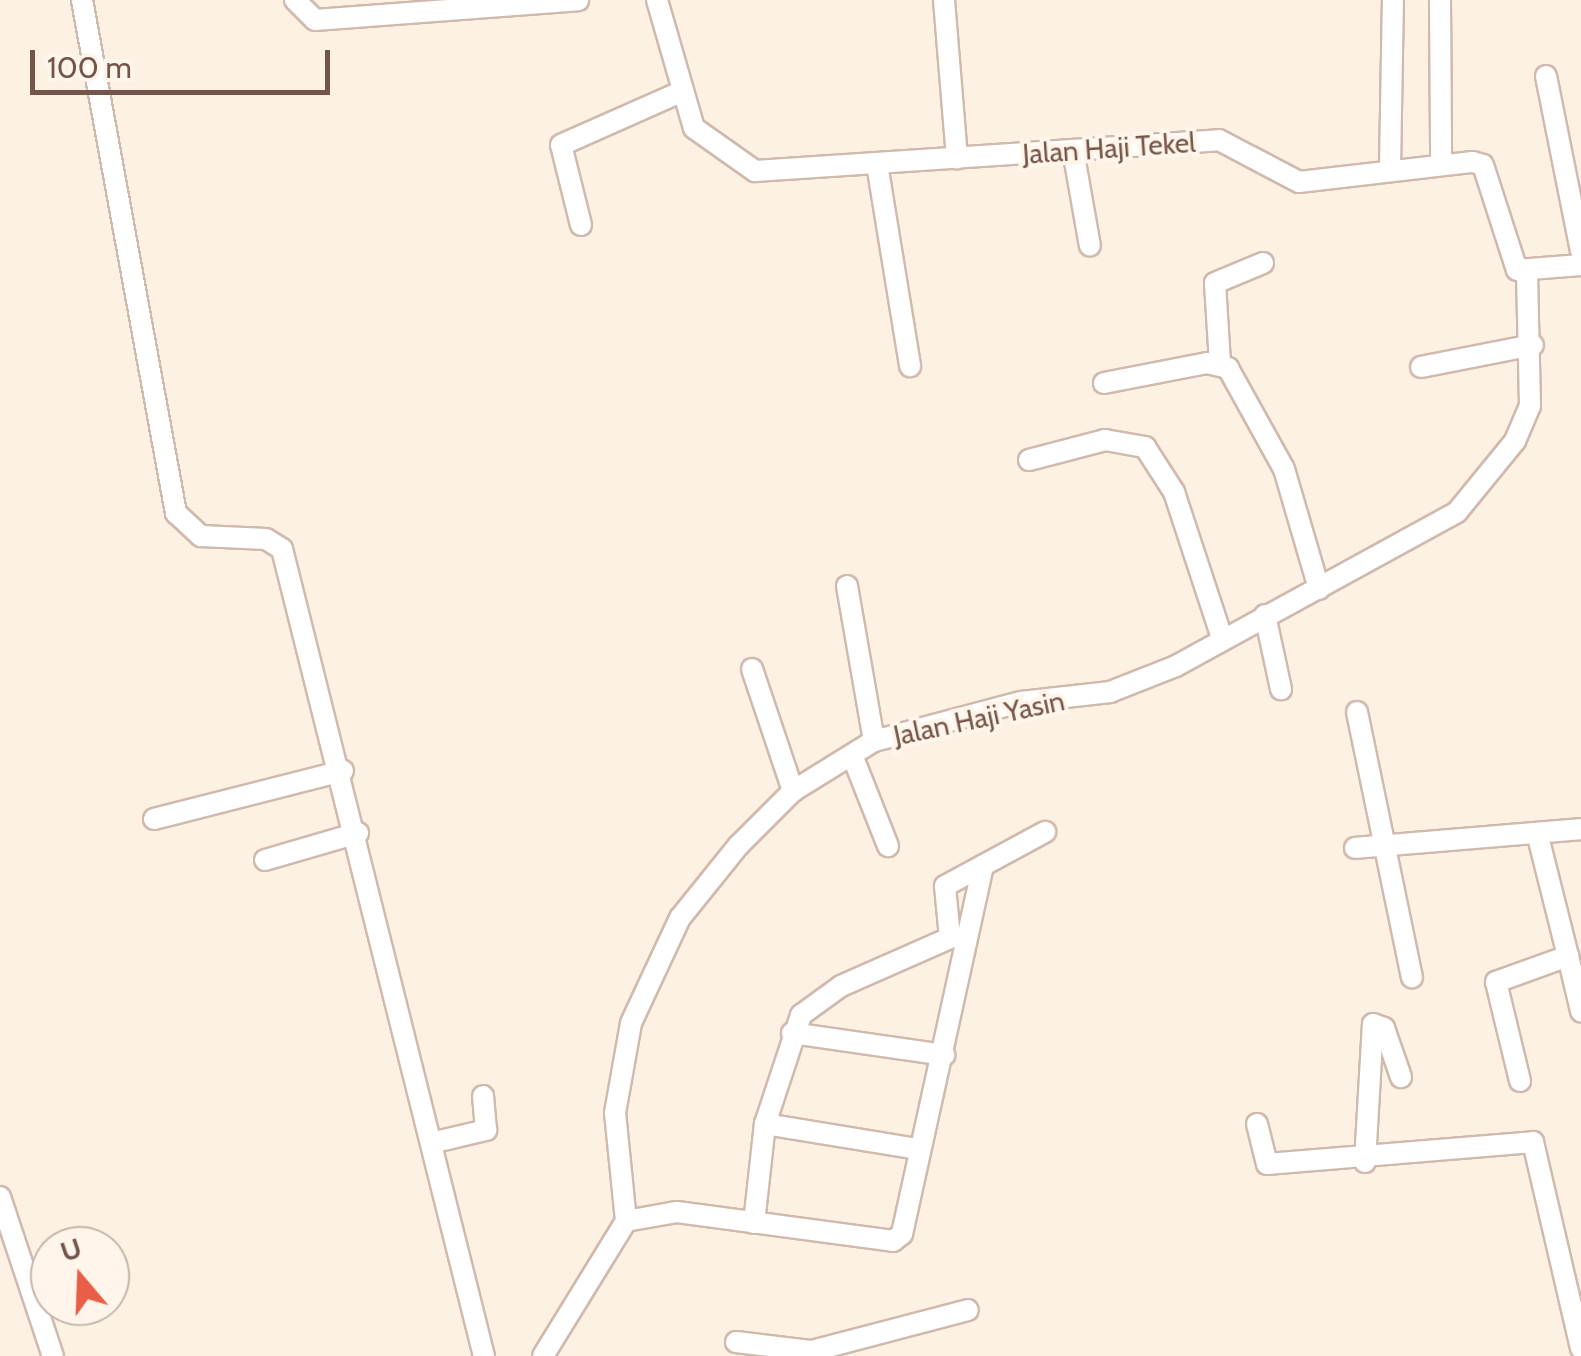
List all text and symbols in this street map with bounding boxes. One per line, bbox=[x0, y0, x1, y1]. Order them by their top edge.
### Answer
scale bar bbox=[35, 30, 335, 92]
text: 100 m bbox=[47, 49, 132, 86]
street label: Jalan Haji Tekel bbox=[1021, 125, 1197, 171]
street label: Jalan Haji Yasin bbox=[890, 683, 1068, 753]
north arrow bbox=[30, 1226, 130, 1326]
text: U bbox=[56, 1230, 86, 1269]

